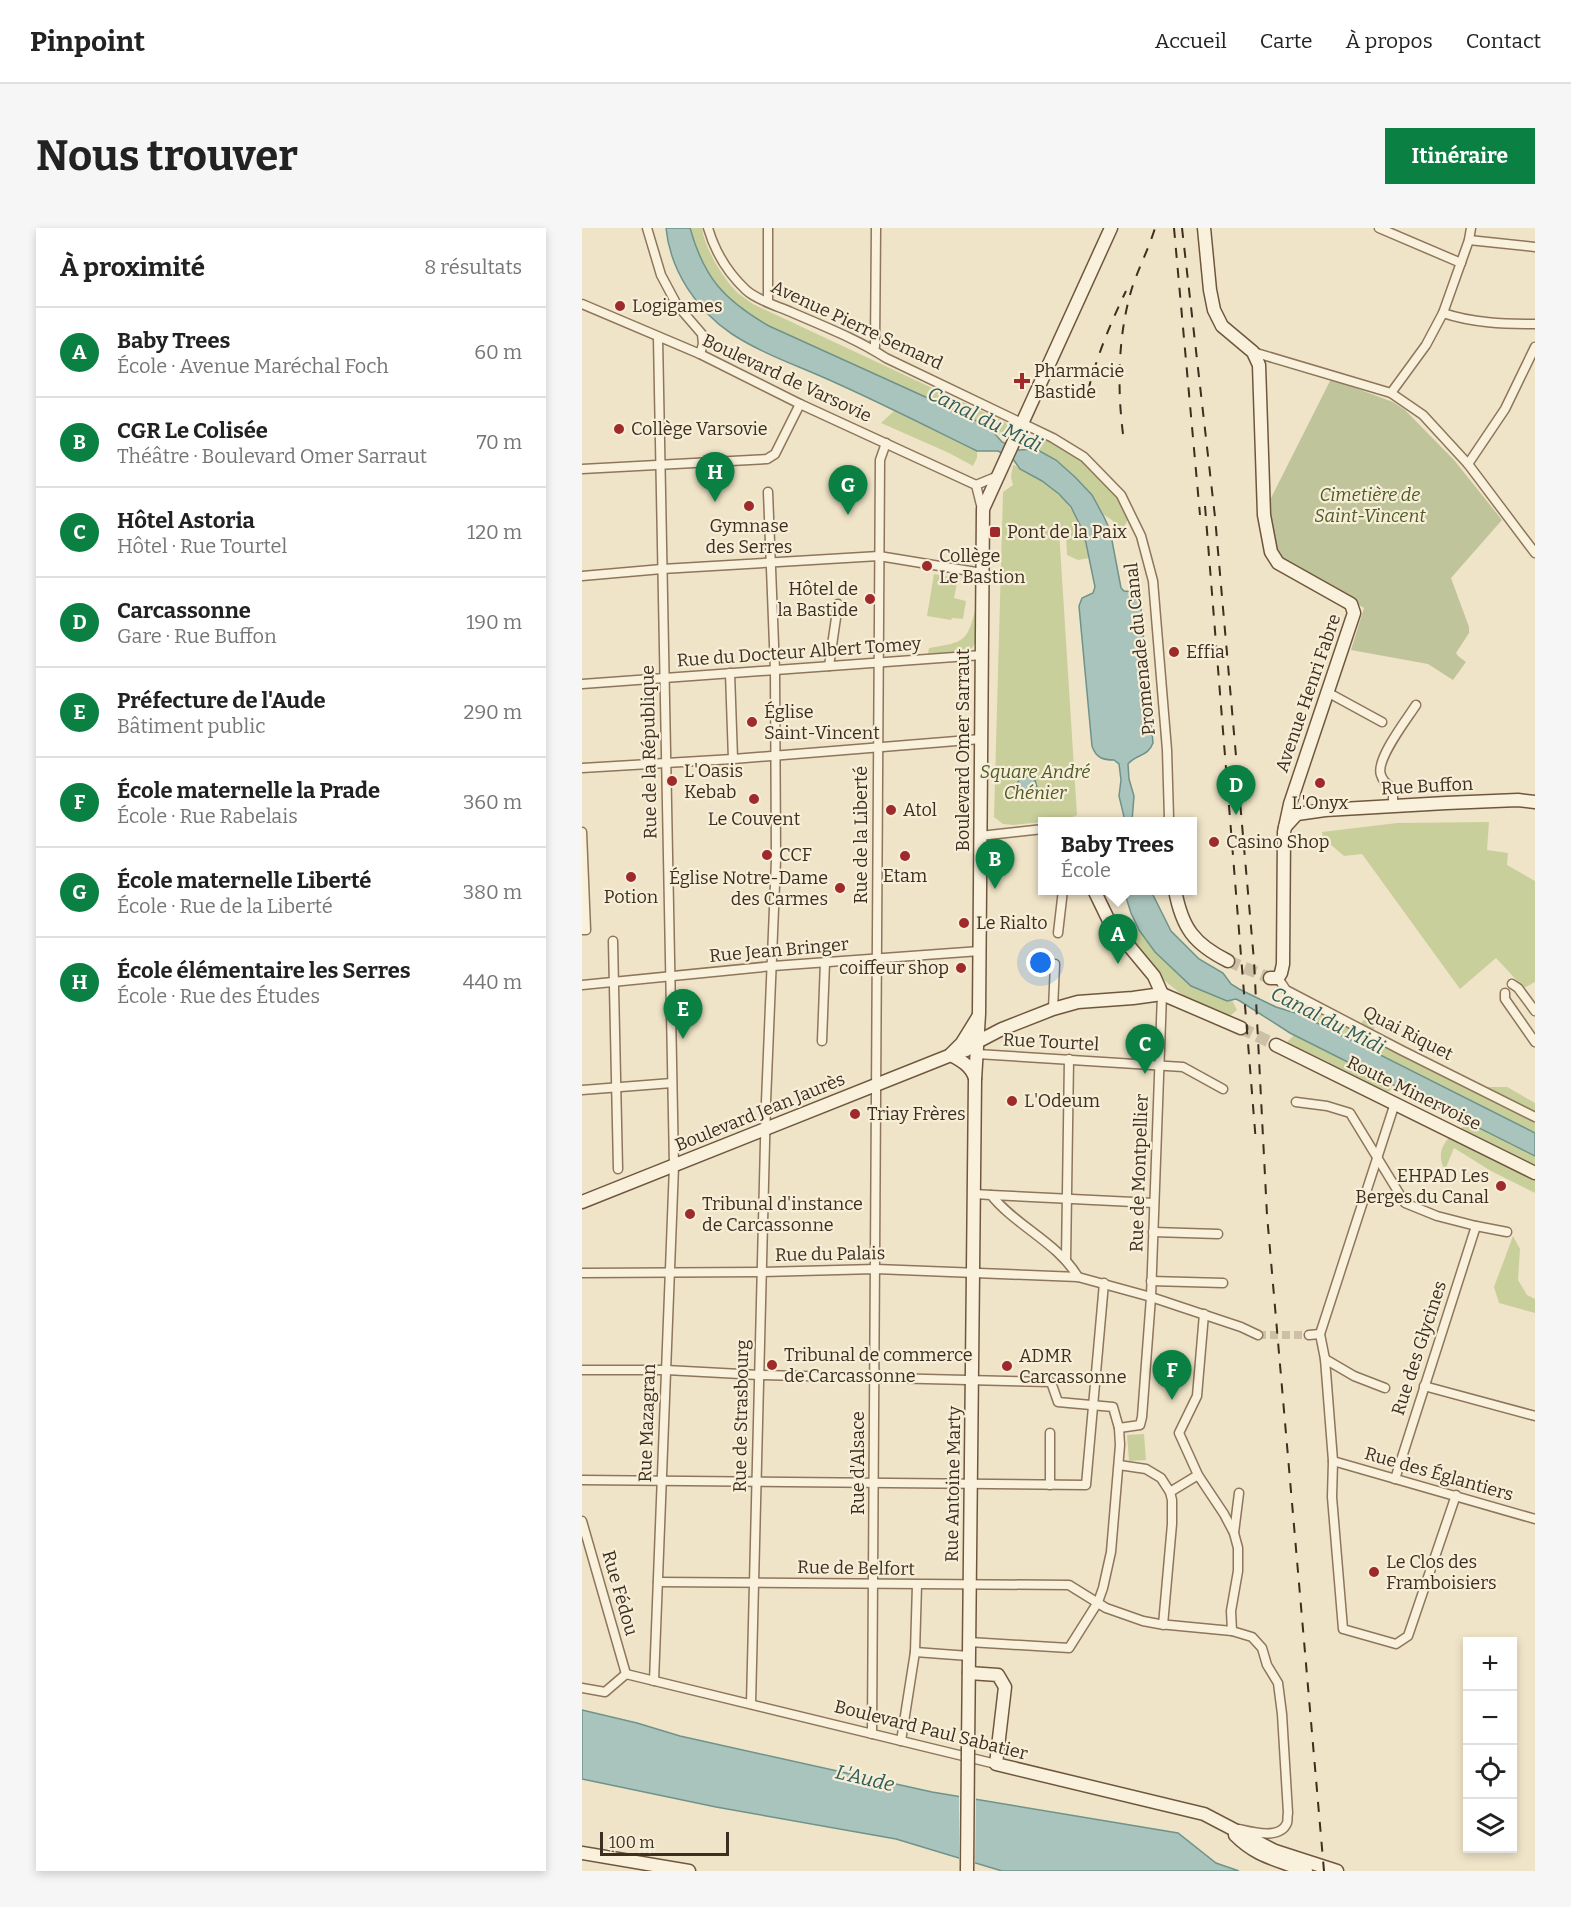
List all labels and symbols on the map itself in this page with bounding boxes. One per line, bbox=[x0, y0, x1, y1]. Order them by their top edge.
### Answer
street label: Avenue Pierre Semard bbox=[768, 276, 947, 375]
place label: Logigames bbox=[632, 295, 723, 317]
marker: Logigames bbox=[613, 299, 627, 313]
street label: Boulevard de Varsovie bbox=[699, 329, 875, 427]
place label: Pharmacie Bastide bbox=[1034, 360, 1124, 403]
marker: Pharmacie Bastide bbox=[1015, 374, 1029, 388]
water label: Canal du Midi bbox=[924, 381, 1047, 457]
place label: Collège Varsovie bbox=[631, 418, 768, 440]
marker: Collège Varsovie bbox=[612, 422, 626, 436]
pin: H bbox=[696, 452, 734, 502]
pin: G bbox=[828, 466, 868, 515]
park label: Cimetière de Saint-Vincent bbox=[1314, 484, 1426, 527]
marker: Gymnase des Serres bbox=[742, 499, 756, 513]
place label: Gymnase des Serres bbox=[706, 515, 792, 558]
place label: Pont de la Paix bbox=[1007, 521, 1127, 543]
marker: Pont de la Paix bbox=[988, 525, 1002, 539]
place label: Collège Le Bastion bbox=[939, 545, 1026, 588]
marker: Collège Le Bastion bbox=[920, 559, 934, 573]
street label: Promenade du Canal bbox=[1120, 561, 1160, 737]
place label: Hôtel de la Bastide bbox=[778, 578, 858, 621]
marker: Hôtel de la Bastide bbox=[863, 592, 877, 606]
street label: Avenue Henri Fabre bbox=[1271, 611, 1345, 775]
street label: Rue du Docteur Albert Tomey bbox=[676, 632, 922, 672]
place label: Effia bbox=[1186, 641, 1225, 663]
marker: Effia bbox=[1167, 645, 1181, 659]
street label: Boulevard Omer Sarraut bbox=[952, 648, 974, 851]
street label: Rue de la République bbox=[636, 665, 662, 839]
place label: Église Saint-Vincent bbox=[764, 700, 880, 744]
marker: Église Saint-Vincent bbox=[745, 715, 759, 729]
place label: L'Oasis Kebab bbox=[684, 760, 743, 803]
park label: Square André Chénier bbox=[980, 761, 1090, 804]
street label: Rue de la Liberté bbox=[850, 766, 872, 904]
pin: D bbox=[1216, 766, 1256, 815]
street label: Rue Buffon bbox=[1380, 773, 1474, 799]
marker: L'Oasis Kebab bbox=[665, 774, 679, 788]
marker: L'Onyx bbox=[1313, 776, 1327, 790]
marker: Le Couvent bbox=[747, 792, 761, 806]
place label: L'Onyx bbox=[1291, 792, 1349, 814]
place label: Atol bbox=[903, 799, 937, 821]
marker: Atol bbox=[884, 803, 898, 817]
place label: Le Couvent bbox=[708, 808, 801, 830]
place label: Casino Shop bbox=[1226, 831, 1329, 853]
marker: Casino Shop bbox=[1207, 835, 1221, 849]
pin: B bbox=[976, 840, 1014, 889]
place label: CCF bbox=[779, 844, 812, 866]
marker: CCF bbox=[760, 848, 774, 862]
marker: Etam bbox=[898, 849, 912, 863]
place label: Etam bbox=[883, 865, 927, 887]
place label: Église Notre-Dame des Carmes bbox=[669, 866, 828, 910]
marker: Potion bbox=[624, 870, 638, 884]
marker: Église Notre-Dame des Carmes bbox=[833, 881, 847, 895]
place label: Potion bbox=[604, 886, 659, 908]
place label: Le Rialto bbox=[976, 912, 1048, 934]
pin: A bbox=[1098, 914, 1138, 964]
marker: Le Rialto bbox=[957, 916, 971, 930]
street label: Rue Jean Bringer bbox=[708, 933, 850, 967]
your location bbox=[1026, 948, 1055, 977]
place label: coiffeur shop bbox=[839, 957, 949, 979]
marker: coiffeur shop bbox=[954, 961, 968, 975]
water label: Canal du Midi bbox=[1267, 981, 1389, 1059]
pin: E bbox=[664, 990, 702, 1039]
street label: Quai Riquet bbox=[1359, 1001, 1457, 1065]
pin: C bbox=[1126, 1024, 1164, 1074]
street label: Rue Tourtel bbox=[1002, 1028, 1100, 1056]
street label: Route Minervoise bbox=[1343, 1051, 1485, 1135]
street label: Boulevard Jean Jaurès bbox=[672, 1068, 848, 1156]
place label: L'Odeum bbox=[1024, 1090, 1100, 1112]
street label: Rue de Montpellier bbox=[1125, 1093, 1153, 1253]
marker: L'Odeum bbox=[1005, 1094, 1019, 1108]
place label: Triay Frères bbox=[867, 1103, 966, 1125]
marker: Triay Frères bbox=[848, 1107, 862, 1121]
place label: EHPAD Les Berges du Canal bbox=[1355, 1165, 1489, 1208]
marker: EHPAD Les Berges du Canal bbox=[1494, 1179, 1508, 1193]
place label: Tribunal d'instance de Carcassonne bbox=[702, 1193, 863, 1236]
marker: Tribunal d'instance de Carcassonne bbox=[683, 1207, 697, 1221]
street label: Rue du Palais bbox=[775, 1242, 885, 1266]
street label: Rue des Glycines bbox=[1387, 1278, 1451, 1418]
street label: Rue de Strasbourg bbox=[729, 1339, 753, 1493]
place label: Tribunal de commerce de Carcassonne bbox=[784, 1344, 973, 1387]
place label: ADMR Carcassonne bbox=[1019, 1345, 1127, 1388]
pin: F bbox=[1152, 1350, 1192, 1400]
marker: Tribunal de commerce de Carcassonne bbox=[765, 1358, 779, 1372]
marker: ADMR Carcassonne bbox=[1000, 1359, 1014, 1373]
street label: Rue Mazagran bbox=[634, 1363, 660, 1483]
street label: Rue Antoine Marty bbox=[941, 1405, 965, 1562]
street label: Rue d'Alsace bbox=[847, 1411, 869, 1515]
street label: Rue des Églantiers bbox=[1362, 1441, 1516, 1506]
street label: Rue Fédou bbox=[597, 1548, 643, 1638]
place label: Le Clos des Framboisiers bbox=[1386, 1551, 1497, 1594]
street label: Rue de Belfort bbox=[797, 1556, 915, 1580]
marker: Le Clos des Framboisiers bbox=[1367, 1565, 1381, 1579]
street label: Boulevard Paul Sabatier bbox=[832, 1695, 1030, 1765]
water label: L'Aude bbox=[833, 1760, 897, 1796]
scale bar bbox=[600, 1829, 729, 1856]

